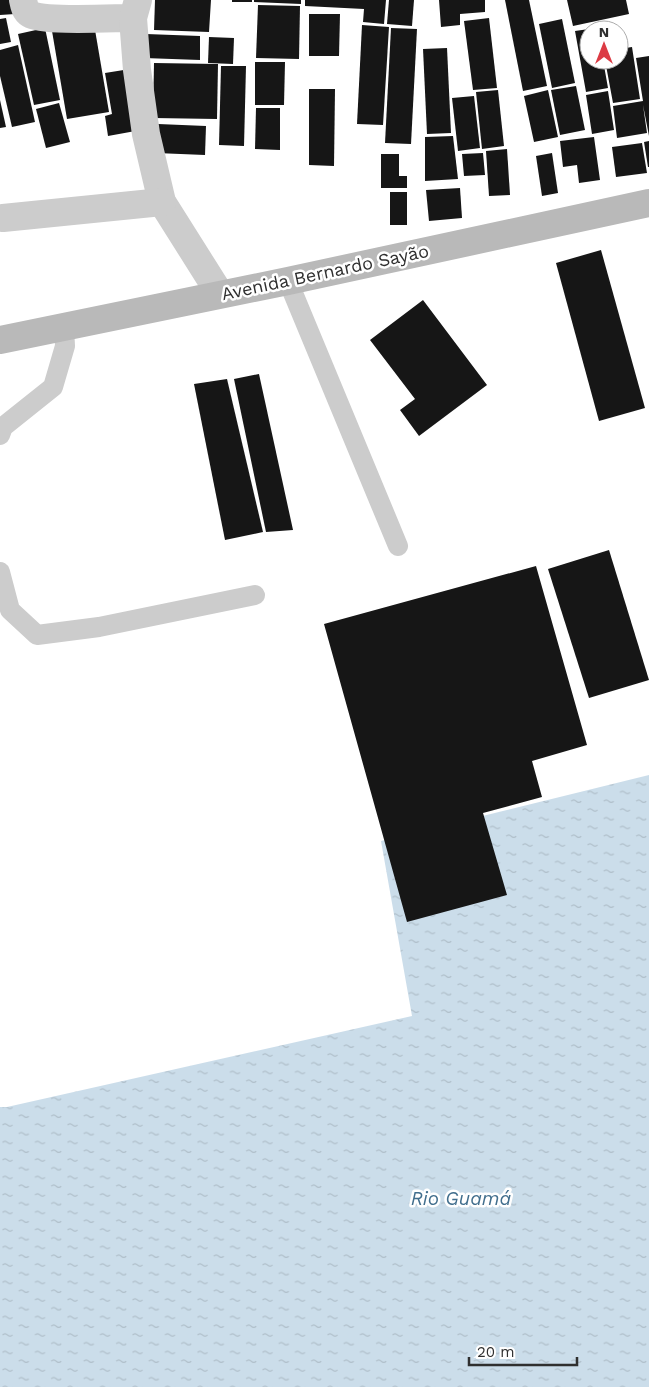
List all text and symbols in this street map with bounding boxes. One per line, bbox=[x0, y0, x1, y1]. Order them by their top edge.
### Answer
north arrow bbox=[579, 20, 629, 70]
text: N bbox=[599, 24, 609, 40]
street label: Avenida Bernardo Sayão bbox=[219, 240, 431, 304]
water label: Rio Guamá bbox=[411, 1187, 512, 1210]
scale bar bbox=[469, 1334, 576, 1366]
text: 20 m bbox=[477, 1343, 515, 1361]

